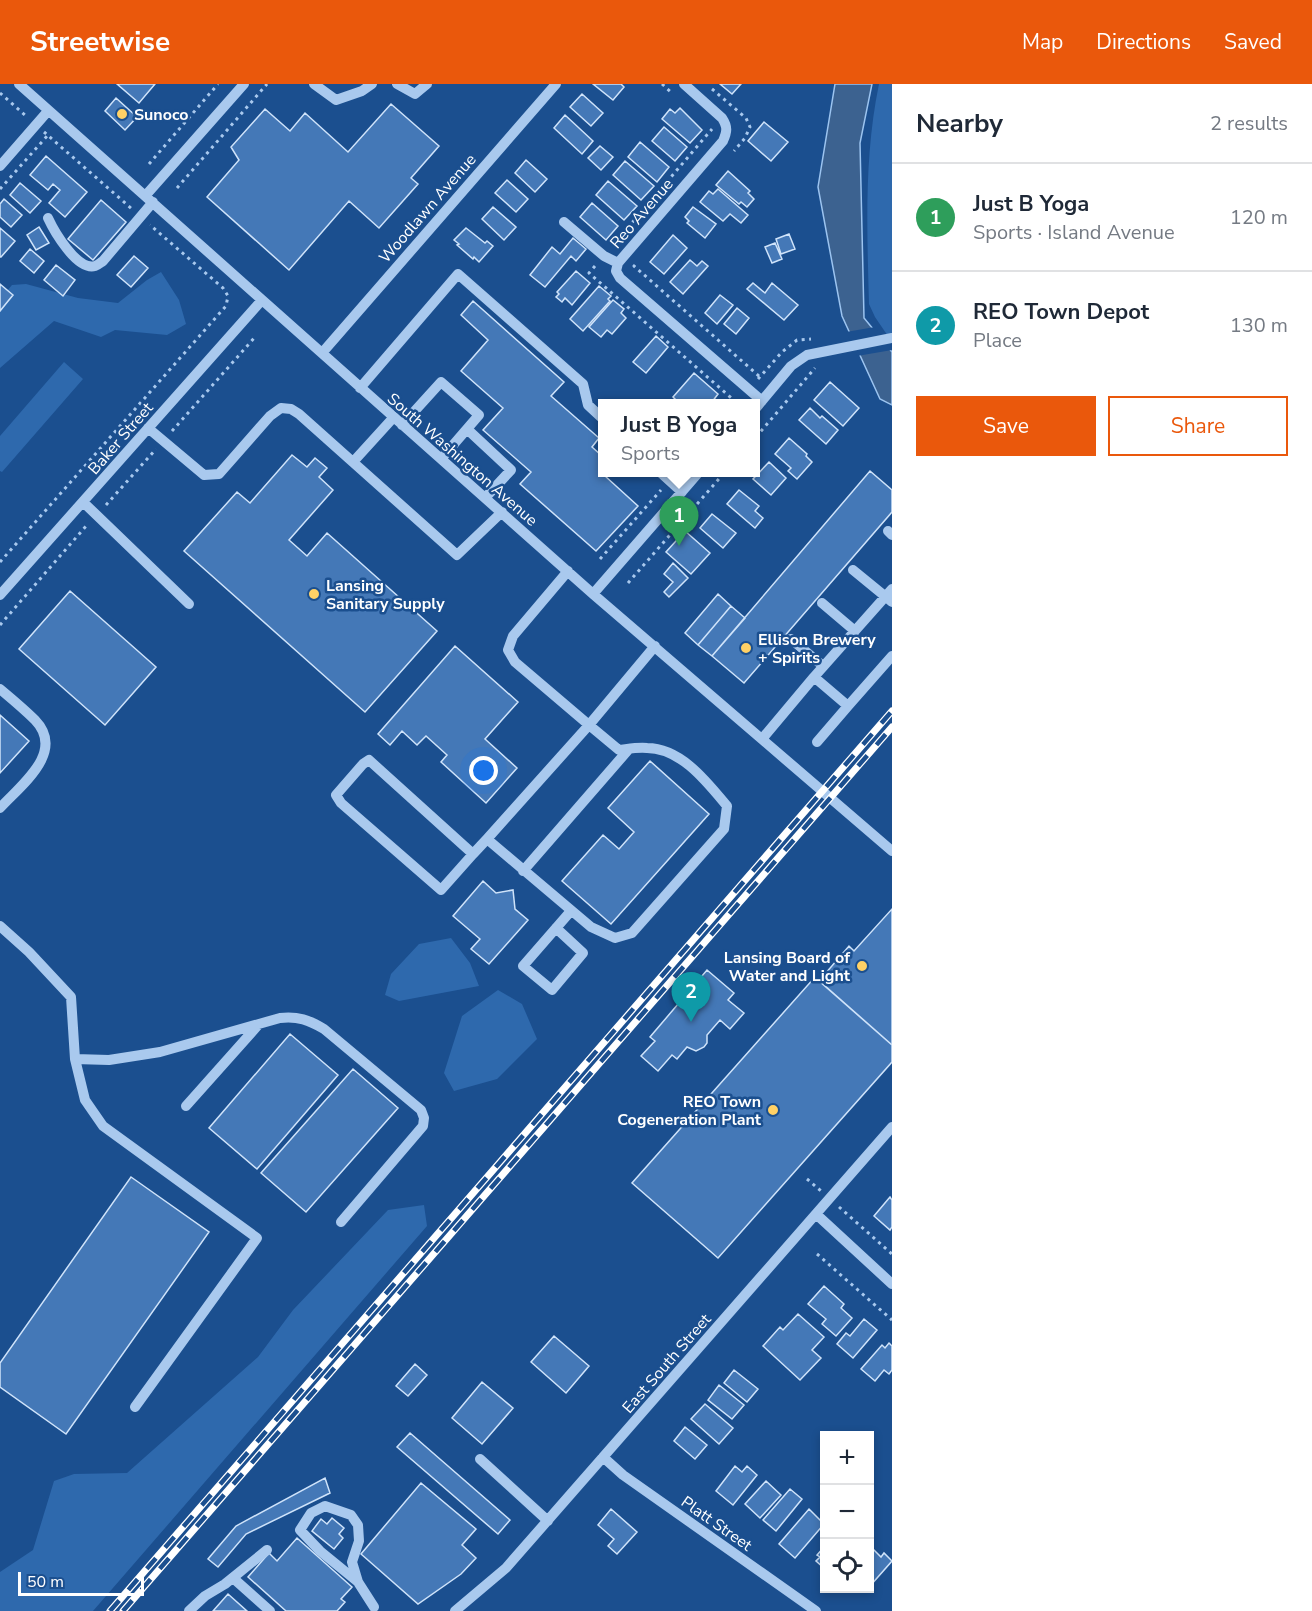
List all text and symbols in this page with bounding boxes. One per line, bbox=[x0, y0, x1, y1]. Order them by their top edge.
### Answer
text: Streetwise bbox=[30, 23, 170, 61]
text: Map bbox=[1022, 28, 1063, 56]
text: Directions bbox=[1096, 28, 1191, 56]
text: Saved bbox=[1224, 28, 1282, 56]
place label: Sunoco bbox=[134, 104, 189, 126]
text: Nearby bbox=[916, 106, 1003, 141]
marker: Sunoco bbox=[115, 107, 129, 121]
text: 2 results bbox=[1210, 110, 1288, 137]
street label: Woodlawn Avenue bbox=[374, 149, 481, 268]
street label: Reo Avenue bbox=[605, 174, 678, 254]
text: Just B Yoga bbox=[973, 189, 1089, 219]
text: 1 bbox=[930, 204, 942, 231]
text: 120 m bbox=[1230, 204, 1288, 231]
text: Sports · Island Avenue bbox=[973, 219, 1175, 246]
text: REO Town Depot bbox=[973, 297, 1149, 327]
text: 2 bbox=[930, 312, 942, 339]
text: 130 m bbox=[1230, 312, 1288, 339]
text: Place bbox=[973, 327, 1022, 354]
street label: South Washington Avenue bbox=[382, 388, 542, 531]
button: Save bbox=[916, 396, 1096, 456]
button: Share bbox=[1108, 396, 1288, 456]
street label: Baker Street bbox=[83, 398, 159, 479]
popup bbox=[598, 399, 760, 477]
text: Just B Yoga bbox=[621, 410, 737, 440]
text: Sports bbox=[621, 440, 680, 467]
pin: 1 bbox=[660, 496, 698, 546]
place label: Lansing Sanitary Supply bbox=[326, 575, 445, 615]
marker: Lansing Sanitary Supply bbox=[307, 587, 321, 601]
place label: Ellison Brewery + Spirits bbox=[758, 629, 876, 669]
marker: Ellison Brewery + Spirits bbox=[739, 641, 753, 655]
your location bbox=[469, 756, 498, 785]
place label: Lansing Board of Water and Light bbox=[724, 947, 851, 987]
marker: Lansing Board of Water and Light bbox=[855, 959, 869, 973]
pin: 2 bbox=[672, 972, 710, 1022]
place label: REO Town Cogeneration Plant bbox=[617, 1091, 762, 1131]
marker: REO Town Cogeneration Plant bbox=[766, 1103, 780, 1117]
street label: East South Street bbox=[617, 1309, 716, 1418]
map controls bbox=[820, 1431, 874, 1593]
button: + bbox=[820, 1431, 874, 1485]
button: − bbox=[820, 1485, 874, 1539]
street label: Platt Street bbox=[676, 1491, 757, 1557]
button: locate bbox=[820, 1539, 874, 1593]
scale bar bbox=[18, 1569, 144, 1596]
text: 50 m bbox=[27, 1571, 64, 1593]

